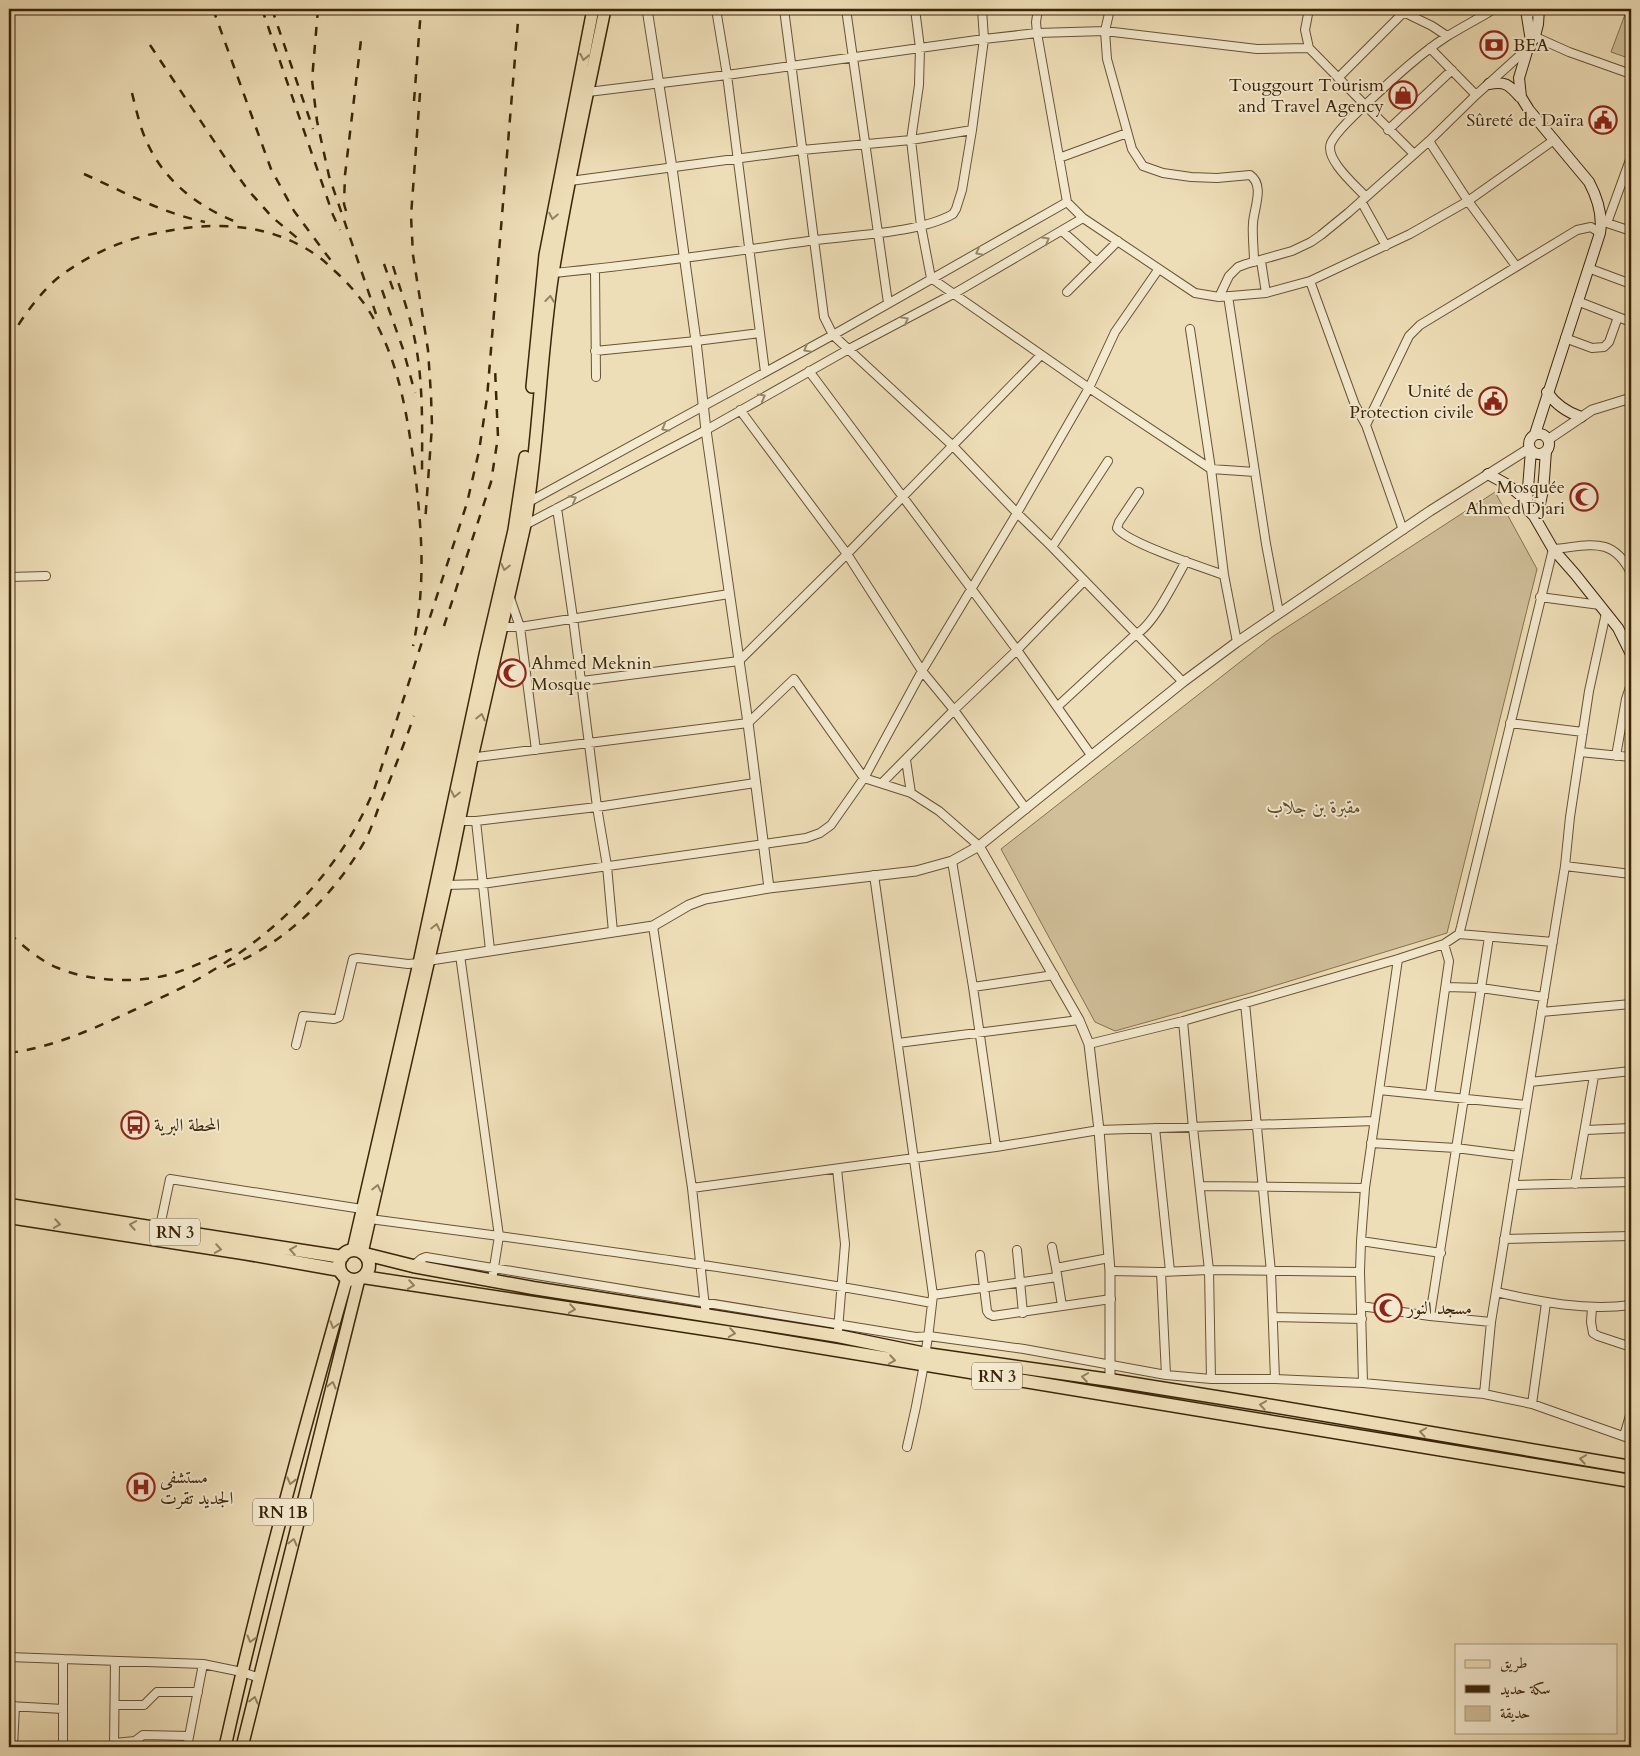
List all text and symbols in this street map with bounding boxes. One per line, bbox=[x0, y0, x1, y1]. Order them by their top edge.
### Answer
bank icon: BEA bbox=[1479, 30, 1509, 60]
place label: BEA bbox=[1513, 33, 1549, 58]
one-way arrow bbox=[579, 52, 589, 61]
place label: Touggourt Tourism and Travel Agency bbox=[1229, 73, 1385, 119]
shop icon: Touggourt Tourism and Travel Agency bbox=[1388, 80, 1418, 110]
public building icon: Sûreté de Daïra bbox=[1588, 105, 1618, 135]
place label: Sûreté de Daïra bbox=[1466, 108, 1584, 133]
one-way arrow bbox=[548, 212, 558, 221]
one-way arrow bbox=[1041, 236, 1050, 246]
one-way arrow bbox=[976, 246, 985, 256]
one-way arrow bbox=[544, 294, 555, 302]
one-way arrow bbox=[900, 316, 909, 326]
one-way arrow bbox=[803, 343, 812, 353]
place label: Unité de Protection civile bbox=[1349, 379, 1474, 425]
public building icon: Unité de Protection civile bbox=[1478, 386, 1508, 416]
one-way arrow bbox=[757, 394, 766, 404]
one-way arrow bbox=[661, 422, 670, 432]
place label: Mosquée Ahmed Djari bbox=[1465, 475, 1565, 521]
mosque icon: Mosquée Ahmed Djari bbox=[1569, 482, 1599, 512]
one-way arrow bbox=[568, 496, 577, 506]
one-way arrow bbox=[500, 563, 511, 572]
place label: Ahmed Meknin Mosque bbox=[531, 651, 653, 697]
mosque icon: Ahmed Meknin Mosque bbox=[497, 658, 527, 688]
one-way arrow bbox=[475, 713, 486, 722]
one-way arrow bbox=[450, 790, 461, 799]
park label: مقبرة بن جلاب bbox=[1267, 795, 1361, 820]
one-way arrow bbox=[430, 923, 441, 932]
bus stop icon: المحطة البرية bbox=[120, 1110, 150, 1140]
place label: المحطة البرية bbox=[154, 1113, 220, 1138]
one-way arrow bbox=[371, 1184, 382, 1193]
one-way arrow bbox=[53, 1218, 61, 1228]
road number: RN 3 bbox=[150, 1218, 200, 1246]
one-way arrow bbox=[129, 1220, 137, 1231]
one-way arrow bbox=[213, 1243, 222, 1253]
one-way arrow bbox=[289, 1245, 297, 1256]
one-way arrow bbox=[407, 1279, 415, 1289]
mosque icon: مسجد النور bbox=[1373, 1293, 1403, 1323]
place label: مسجد النور bbox=[1405, 1296, 1472, 1321]
one-way arrow bbox=[568, 1303, 576, 1314]
one-way arrow bbox=[329, 1320, 339, 1328]
one-way arrow bbox=[728, 1328, 737, 1338]
one-way arrow bbox=[888, 1354, 897, 1364]
road number: RN 3 bbox=[972, 1362, 1022, 1390]
one-way arrow bbox=[1081, 1372, 1089, 1383]
one-way arrow bbox=[326, 1380, 337, 1389]
one-way arrow bbox=[1258, 1400, 1267, 1410]
one-way arrow bbox=[1419, 1428, 1427, 1438]
one-way arrow bbox=[1579, 1455, 1588, 1465]
place label: مستشفى الجديد تقرت bbox=[160, 1465, 233, 1511]
hospital icon: مستشفى الجديد تقرت bbox=[126, 1472, 156, 1502]
one-way arrow bbox=[286, 1477, 297, 1486]
road number: RN 1B bbox=[253, 1498, 313, 1525]
one-way arrow bbox=[288, 1539, 298, 1547]
one-way arrow bbox=[246, 1634, 256, 1642]
legend bbox=[1455, 1644, 1618, 1734]
text: طريق bbox=[1500, 1653, 1527, 1673]
text: سكة حديد bbox=[1500, 1679, 1550, 1699]
one-way arrow bbox=[249, 1697, 259, 1705]
text: حديقة bbox=[1500, 1703, 1530, 1723]

